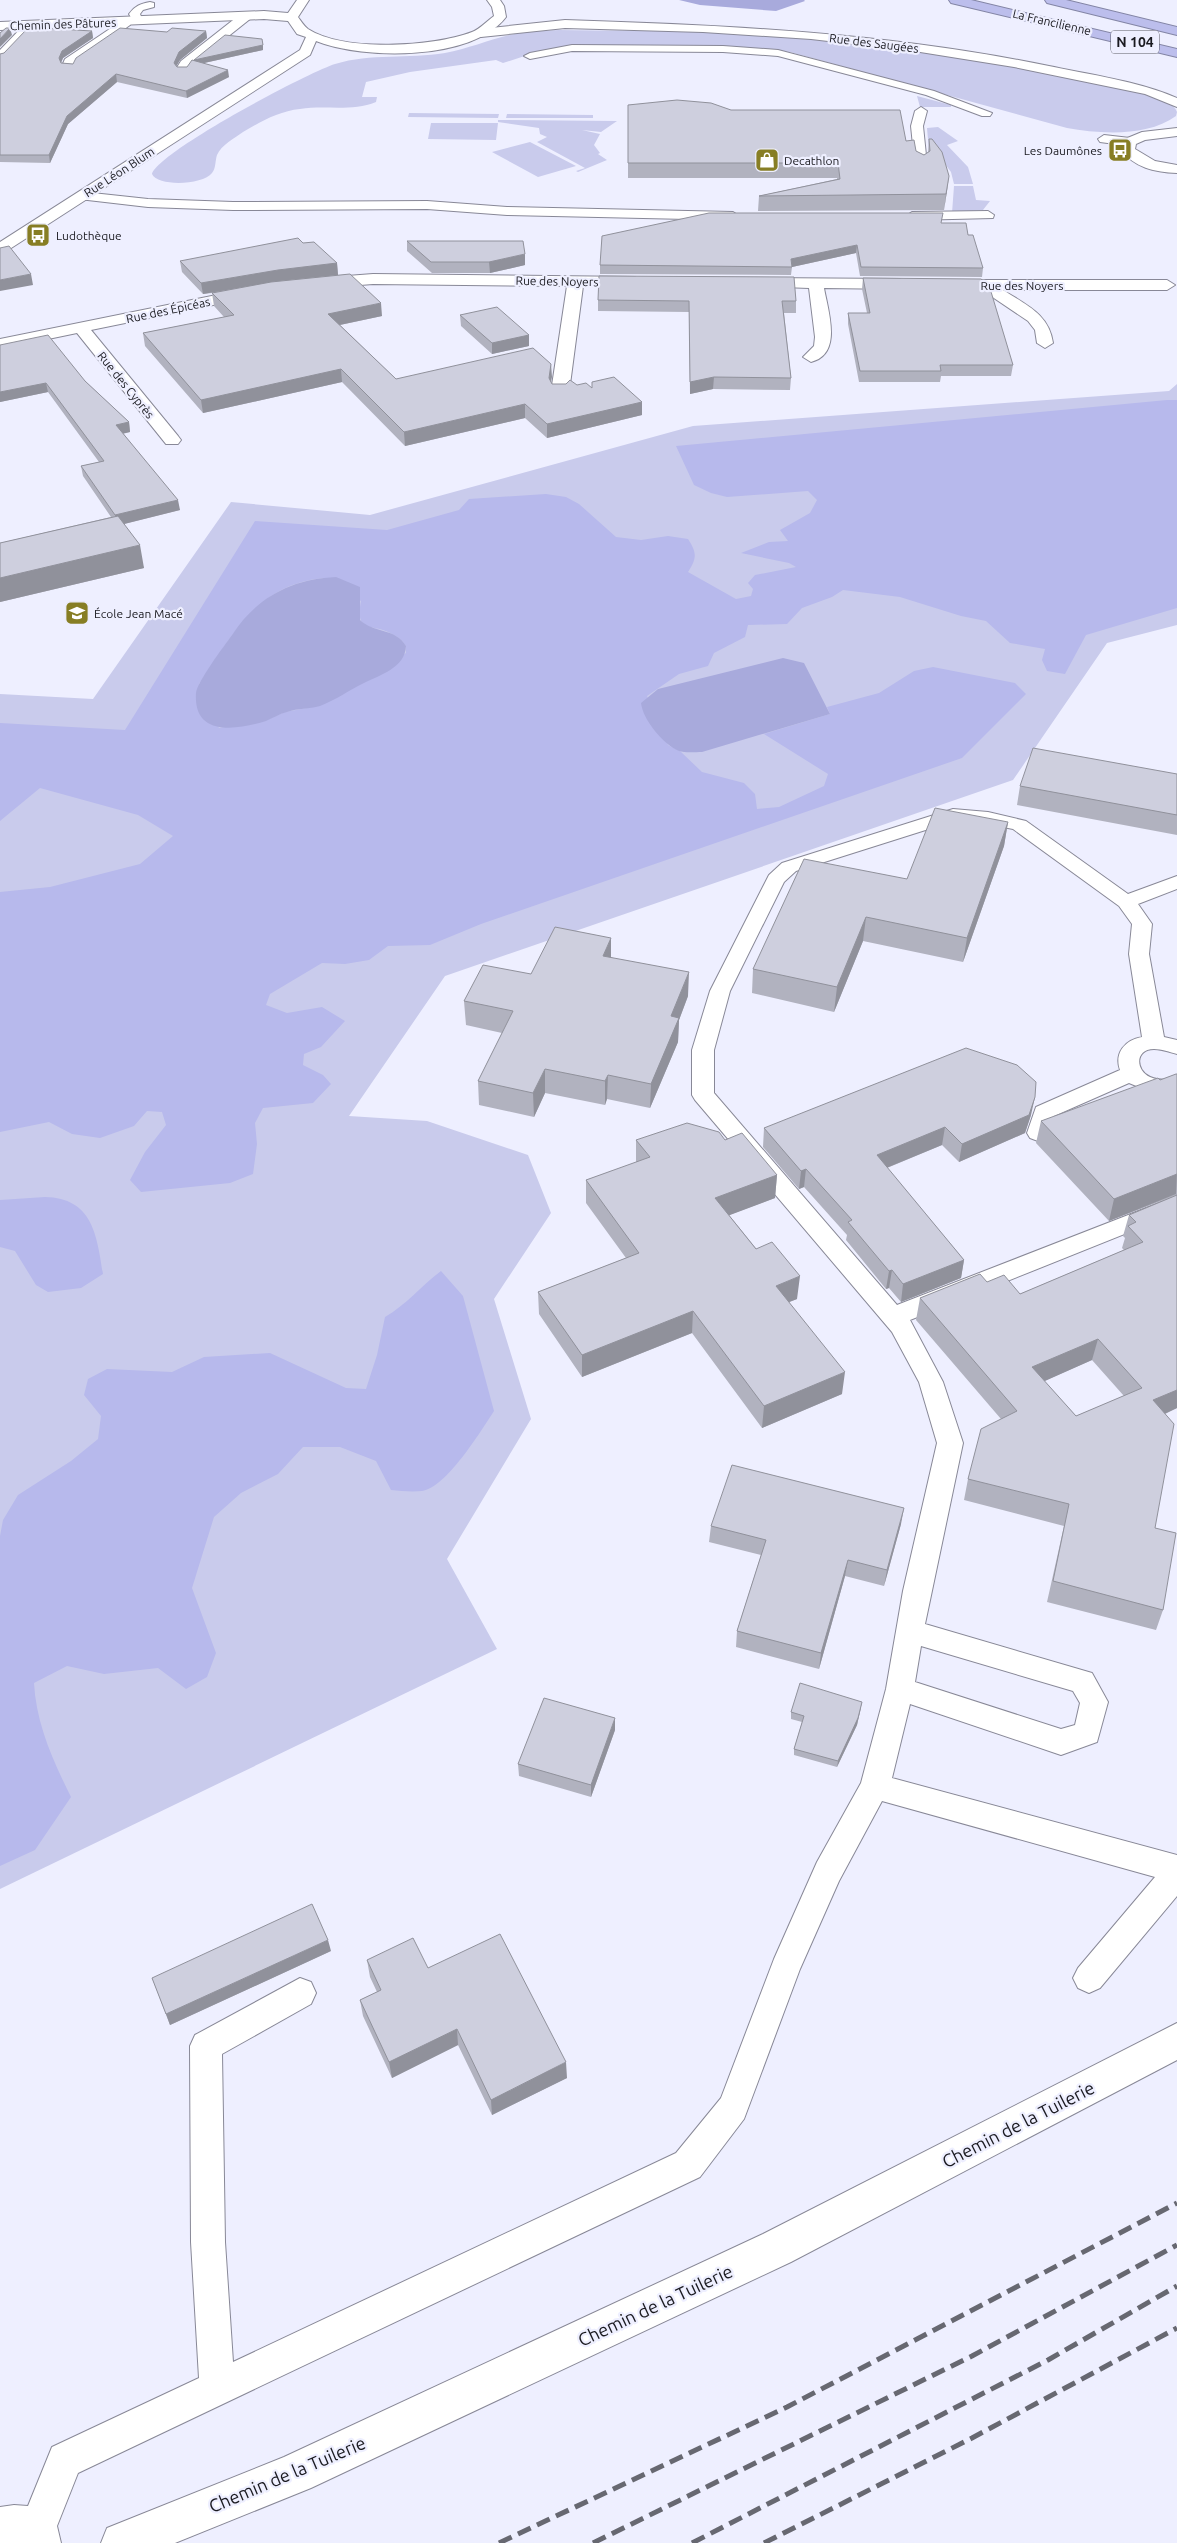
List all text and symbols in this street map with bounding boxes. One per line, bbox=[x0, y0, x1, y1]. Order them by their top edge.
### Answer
street label: La Francilienne bbox=[1011, 7, 1093, 37]
street label: Chemin des Pâtures bbox=[10, 16, 116, 32]
street label: Rue des Saugées bbox=[829, 31, 919, 55]
road number: N 104 bbox=[1111, 31, 1159, 54]
bus stop icon: Les Daumônes bbox=[1107, 137, 1133, 163]
street label: Rue Léon Blum bbox=[81, 144, 157, 200]
place label: Les Daumônes bbox=[1024, 144, 1102, 157]
shop icon: Decathlon bbox=[754, 147, 780, 173]
place label: Decathlon bbox=[784, 154, 839, 167]
bus stop icon: Ludothèque bbox=[25, 222, 51, 248]
place label: Ludothèque bbox=[56, 229, 122, 242]
street label: Rue des Noyers bbox=[515, 274, 599, 288]
street label: Rue des Noyers bbox=[980, 279, 1064, 292]
street label: Rue des Épicéas bbox=[125, 295, 211, 325]
street label: Rue des Cyprès bbox=[95, 349, 157, 421]
school or university icon: École Jean Macé bbox=[64, 600, 90, 626]
place label: École Jean Macé bbox=[94, 607, 183, 620]
street label: Chemin de la Tuilerie bbox=[939, 2077, 1097, 2171]
street label: Chemin de la Tuilerie bbox=[575, 2260, 735, 2350]
street label: Chemin de la Tuilerie bbox=[206, 2432, 368, 2516]

